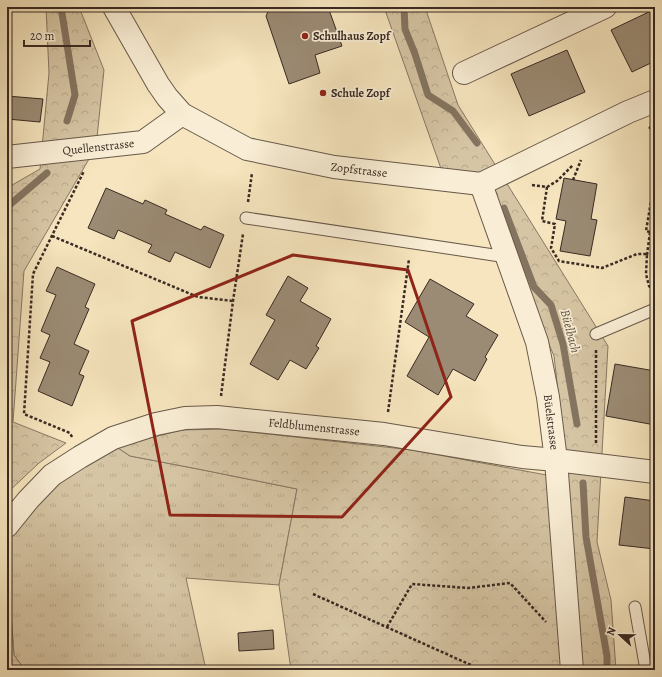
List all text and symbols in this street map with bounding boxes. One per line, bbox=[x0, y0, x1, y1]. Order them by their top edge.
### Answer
scale bar bbox=[24, 22, 90, 48]
text: 20 m bbox=[30, 28, 54, 44]
place label: Schulhaus Zopf bbox=[313, 28, 392, 44]
marker: Schulhaus Zopf bbox=[300, 31, 310, 41]
place label: Schule Zopf bbox=[331, 85, 392, 101]
marker: Schule Zopf bbox=[318, 88, 328, 98]
street label: Quellenstrasse bbox=[62, 135, 135, 159]
street label: Zopfstrasse bbox=[330, 159, 388, 181]
water label: Büelbach bbox=[557, 307, 584, 355]
street label: Büelstrasse bbox=[540, 393, 563, 451]
street label: Feldblumenstrasse bbox=[268, 414, 361, 440]
north arrow bbox=[600, 615, 640, 655]
text: N bbox=[603, 625, 620, 638]

